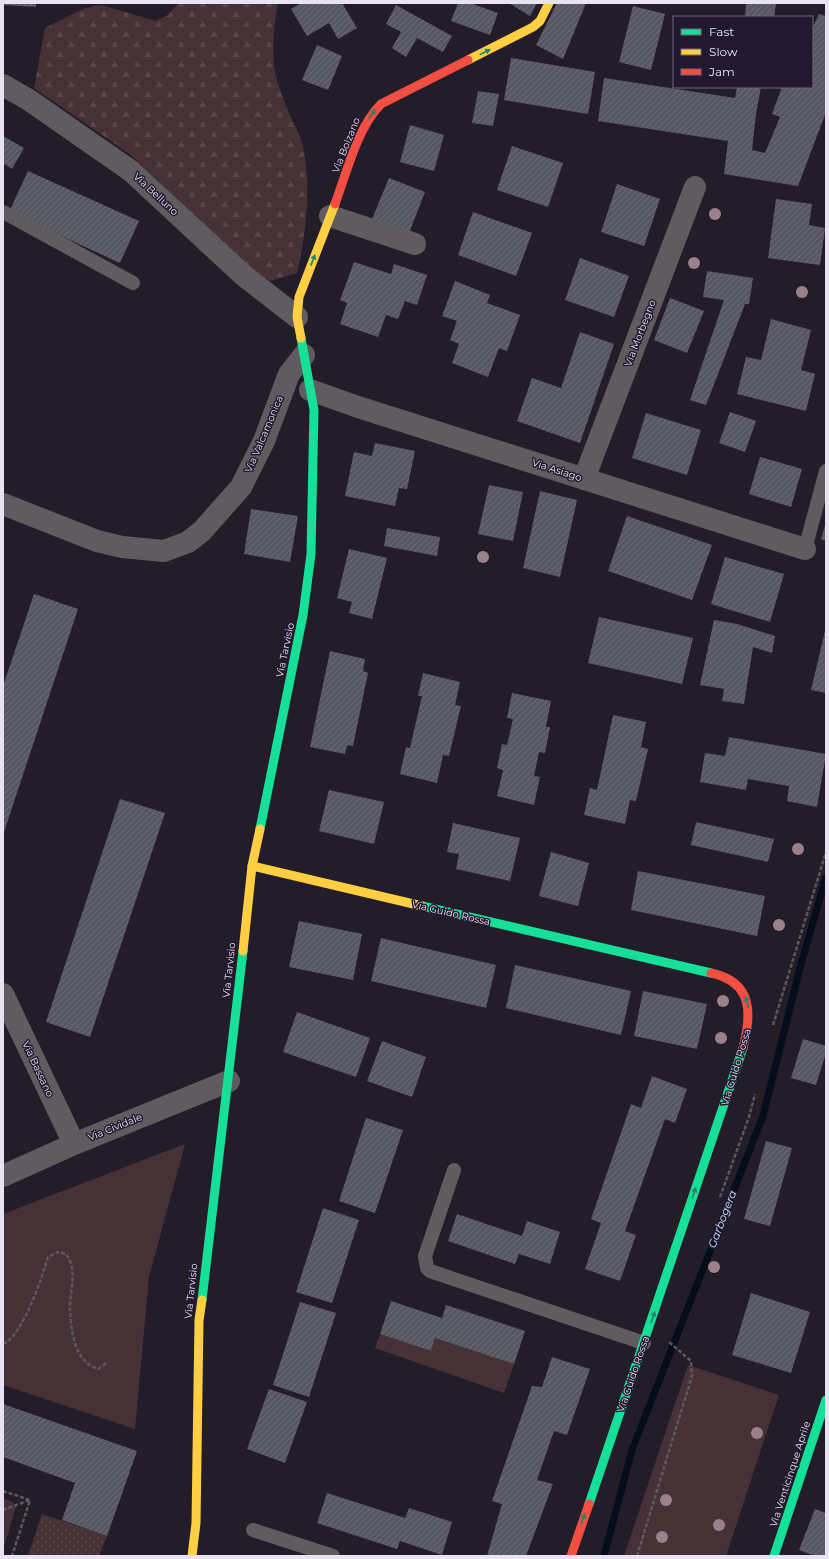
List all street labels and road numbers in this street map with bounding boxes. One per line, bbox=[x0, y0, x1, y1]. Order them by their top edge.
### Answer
street label: Via Bolzano bbox=[329, 115, 363, 175]
street label: Via Belluno bbox=[131, 170, 181, 218]
street label: Via Morbegno bbox=[621, 298, 659, 368]
street label: Via Valcamonica bbox=[242, 394, 286, 474]
street label: Via Asiago bbox=[530, 456, 584, 484]
street label: Via Tarvisio bbox=[273, 622, 297, 678]
street label: Via Guido Rossa bbox=[411, 898, 491, 928]
street label: Via Tarvisio bbox=[220, 942, 238, 998]
street label: Via Guido Rossa bbox=[718, 1027, 754, 1107]
street label: Via Bassano bbox=[19, 1039, 57, 1099]
street label: Via Cividale bbox=[86, 1110, 144, 1144]
street label: Via Tarvisio bbox=[182, 1263, 200, 1319]
street label: Via Guido Rossa bbox=[614, 1334, 652, 1414]
street label: Via Venticinque Aprile bbox=[767, 1419, 813, 1529]

